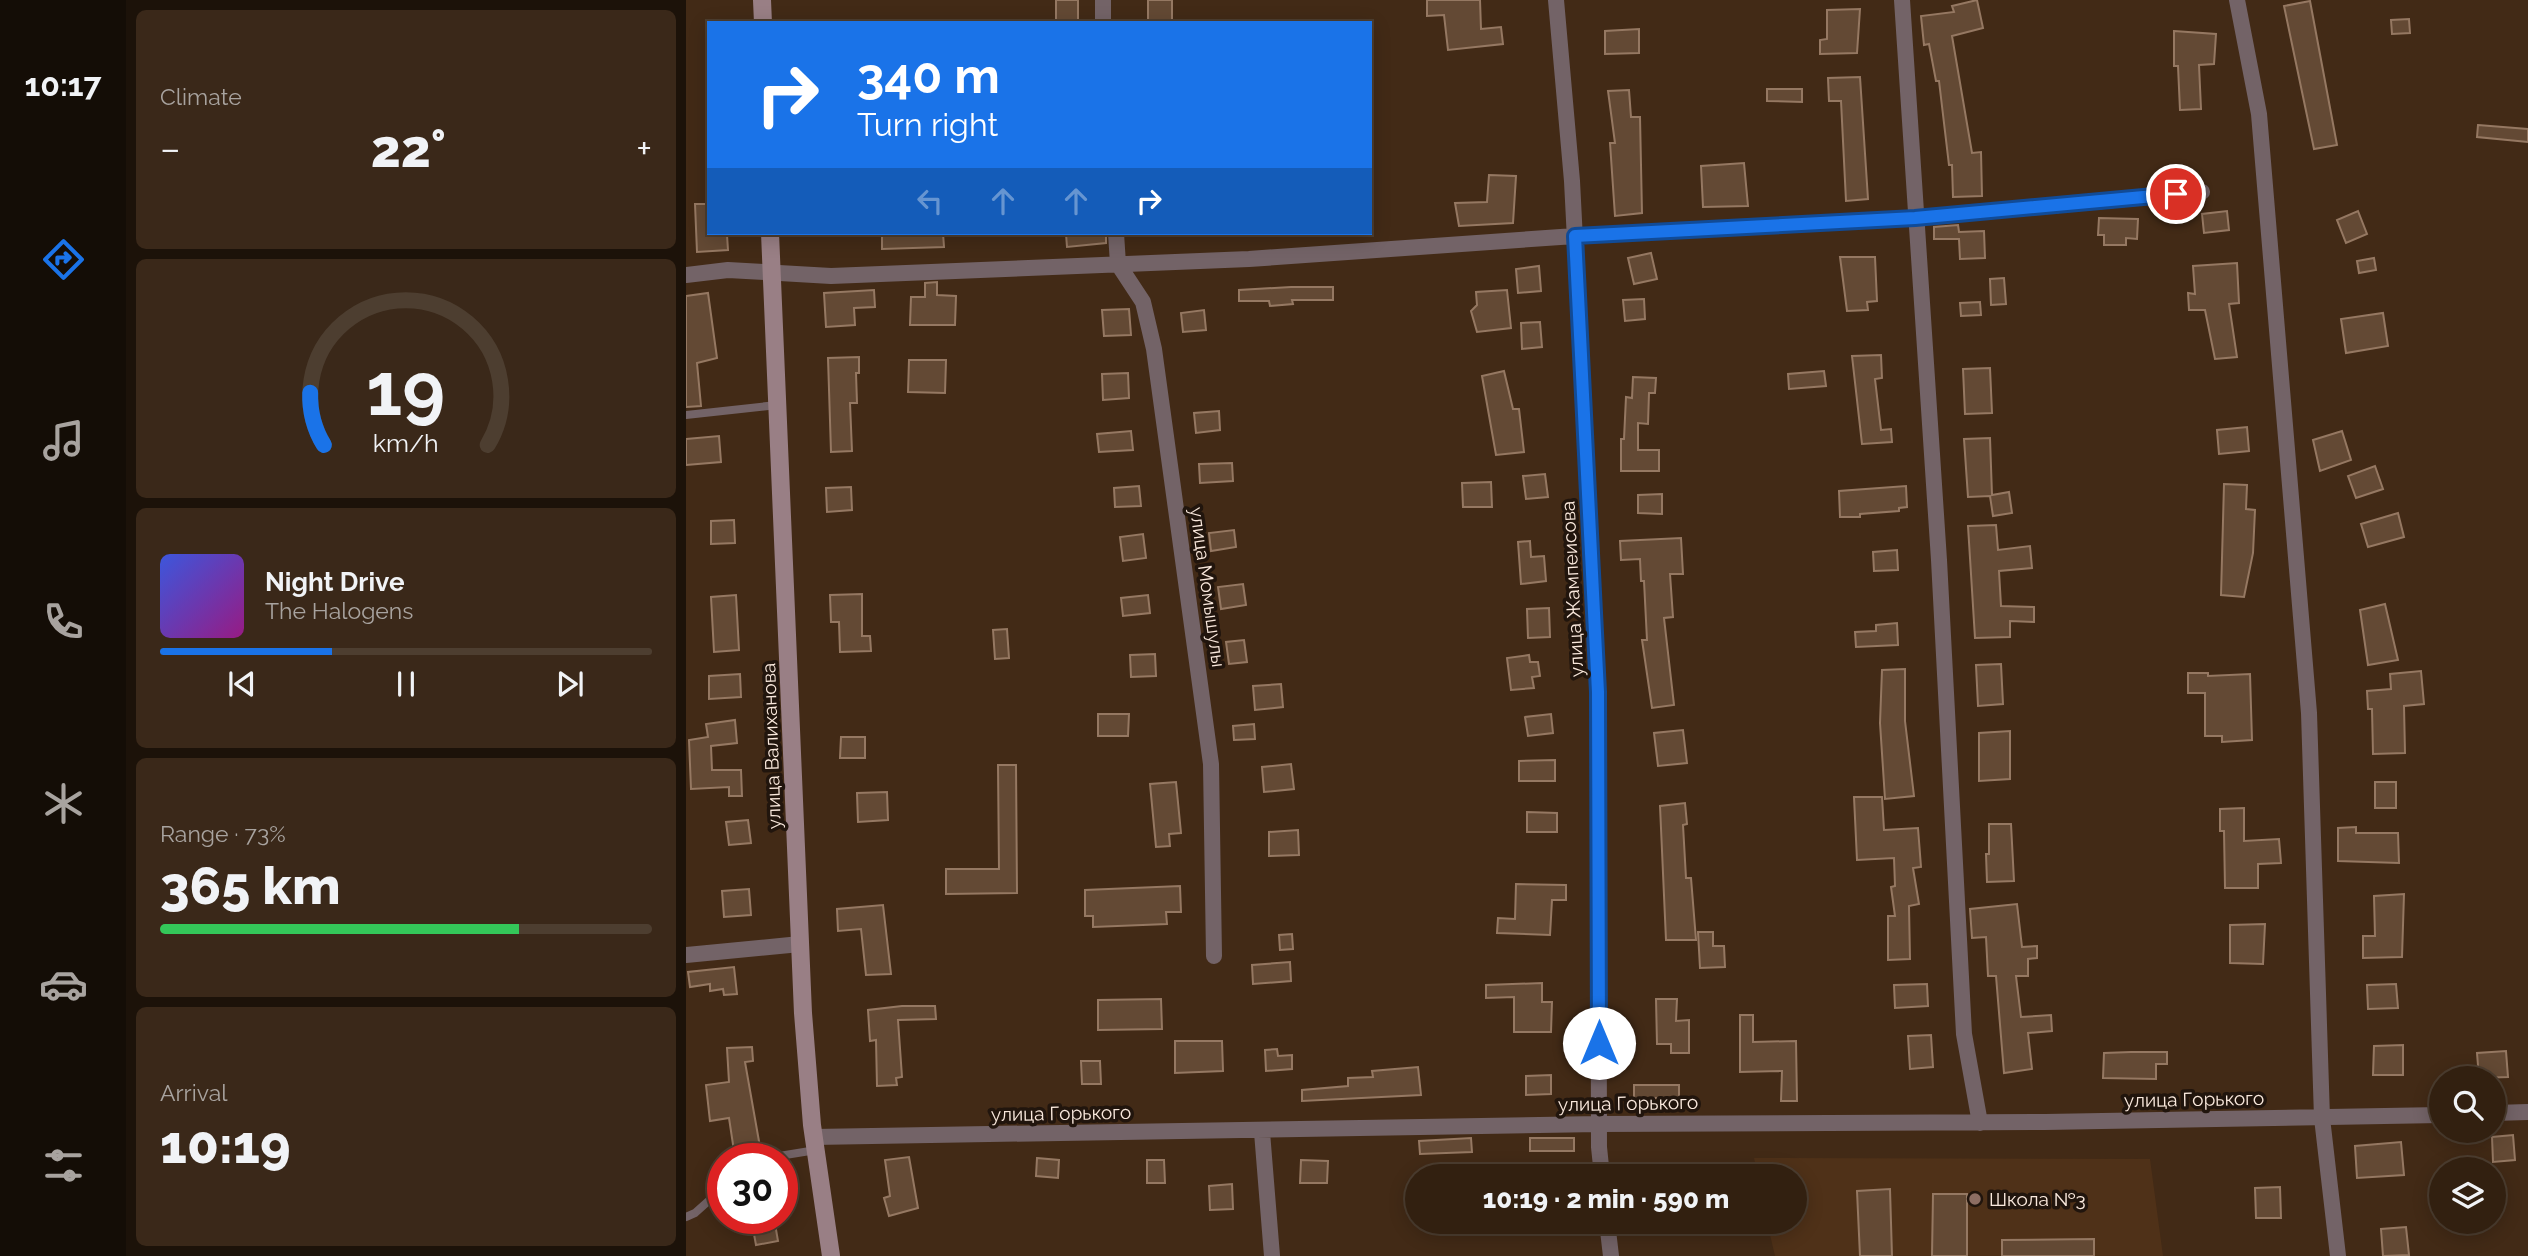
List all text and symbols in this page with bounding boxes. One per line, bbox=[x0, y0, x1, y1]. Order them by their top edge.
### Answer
text: 340 m bbox=[857, 47, 1000, 104]
icon: right bbox=[742, 49, 833, 140]
text: 10:17 bbox=[24, 66, 102, 103]
text: Climate bbox=[160, 83, 242, 110]
text: Turn right bbox=[857, 106, 998, 143]
text: 22° bbox=[371, 118, 446, 179]
text: − bbox=[160, 126, 180, 171]
text: + bbox=[636, 126, 652, 171]
pin bbox=[2146, 164, 2206, 224]
icon: arrive bbox=[2157, 175, 2195, 213]
icon: left bbox=[911, 182, 949, 220]
icon: ahead bbox=[984, 182, 1022, 220]
icon: ahead bbox=[1057, 182, 1095, 220]
icon: right bbox=[1130, 182, 1168, 220]
icon: directions bbox=[39, 235, 88, 284]
text: 19 bbox=[367, 347, 445, 432]
icon: music bbox=[39, 416, 88, 465]
text: km/h bbox=[373, 428, 439, 458]
street label: улица Жампеисова bbox=[1556, 500, 1588, 678]
street label: улица Момышулы bbox=[1186, 505, 1230, 669]
text: Night Drive bbox=[265, 567, 404, 597]
icon: phone bbox=[39, 597, 88, 646]
text: The Halogens bbox=[265, 597, 413, 624]
street label: улица Валиханова bbox=[757, 662, 785, 830]
icon: previous bbox=[223, 665, 261, 703]
icon: pause bbox=[387, 665, 425, 703]
icon: next bbox=[551, 665, 589, 703]
icon: climate bbox=[39, 779, 88, 828]
text: Range · 73% bbox=[160, 820, 286, 847]
text: 365 km bbox=[160, 855, 341, 916]
icon: car bbox=[39, 960, 88, 1009]
position arrow bbox=[1562, 1006, 1636, 1080]
map controls bbox=[2429, 1066, 2506, 1234]
button: search bbox=[2429, 1066, 2506, 1143]
text: Arrival bbox=[160, 1079, 227, 1106]
street label: улица Горького bbox=[2124, 1087, 2264, 1111]
street label: улица Горького bbox=[1558, 1091, 1698, 1115]
street label: улица Горького bbox=[991, 1101, 1131, 1125]
text: 10:19 bbox=[160, 1114, 291, 1175]
icon: filters bbox=[39, 1141, 88, 1190]
speed limit sign: 30 bbox=[707, 1143, 798, 1234]
button: layers bbox=[2429, 1157, 2506, 1234]
text: 10:19 · 2 min · 590 m bbox=[1483, 1184, 1729, 1214]
place label: Школа №3 bbox=[1989, 1188, 2086, 1210]
marker: Школа №3 bbox=[1967, 1191, 1983, 1207]

